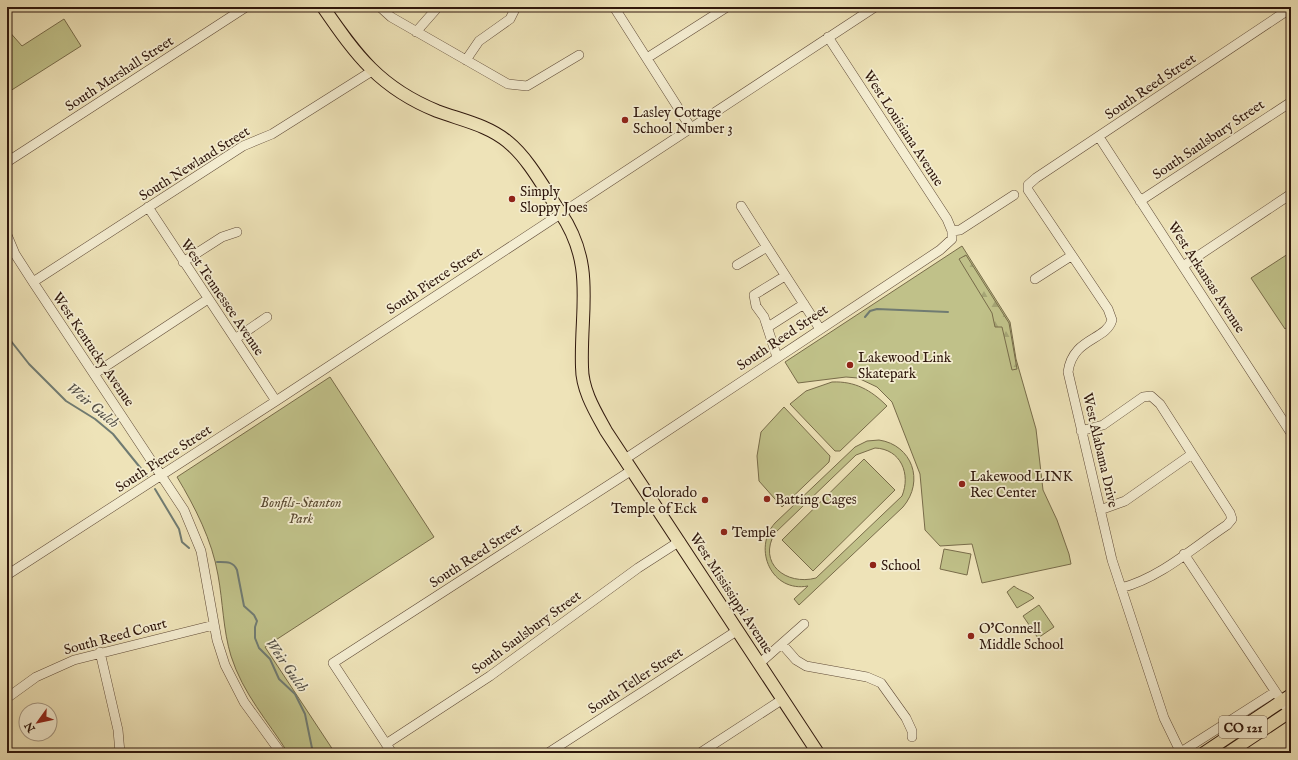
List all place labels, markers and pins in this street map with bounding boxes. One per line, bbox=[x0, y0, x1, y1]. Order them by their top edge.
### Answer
place label: Lasley Cottage School Number 3 bbox=[633, 104, 733, 138]
marker: Lasley Cottage School Number 3 bbox=[620, 115, 630, 125]
place label: Simply Sloppy Joes bbox=[520, 183, 588, 217]
marker: Simply Sloppy Joes bbox=[507, 194, 517, 204]
place label: Lakewood Link Skatepark bbox=[858, 349, 952, 383]
marker: Lakewood Link Skatepark bbox=[845, 360, 855, 370]
place label: Lakewood LINK Rec Center bbox=[970, 468, 1074, 502]
marker: Lakewood LINK Rec Center bbox=[957, 479, 967, 489]
place label: Colorado Temple of Eck bbox=[611, 484, 697, 518]
place label: Batting Cages bbox=[775, 491, 857, 509]
marker: Batting Cages bbox=[762, 494, 772, 504]
marker: Colorado Temple of Eck bbox=[700, 495, 710, 505]
place label: Temple bbox=[732, 524, 777, 542]
marker: Temple bbox=[719, 527, 729, 537]
place label: School bbox=[881, 557, 921, 575]
marker: School bbox=[868, 560, 878, 570]
place label: O'Connell Middle School bbox=[979, 620, 1064, 654]
marker: O'Connell Middle School bbox=[966, 631, 976, 641]

